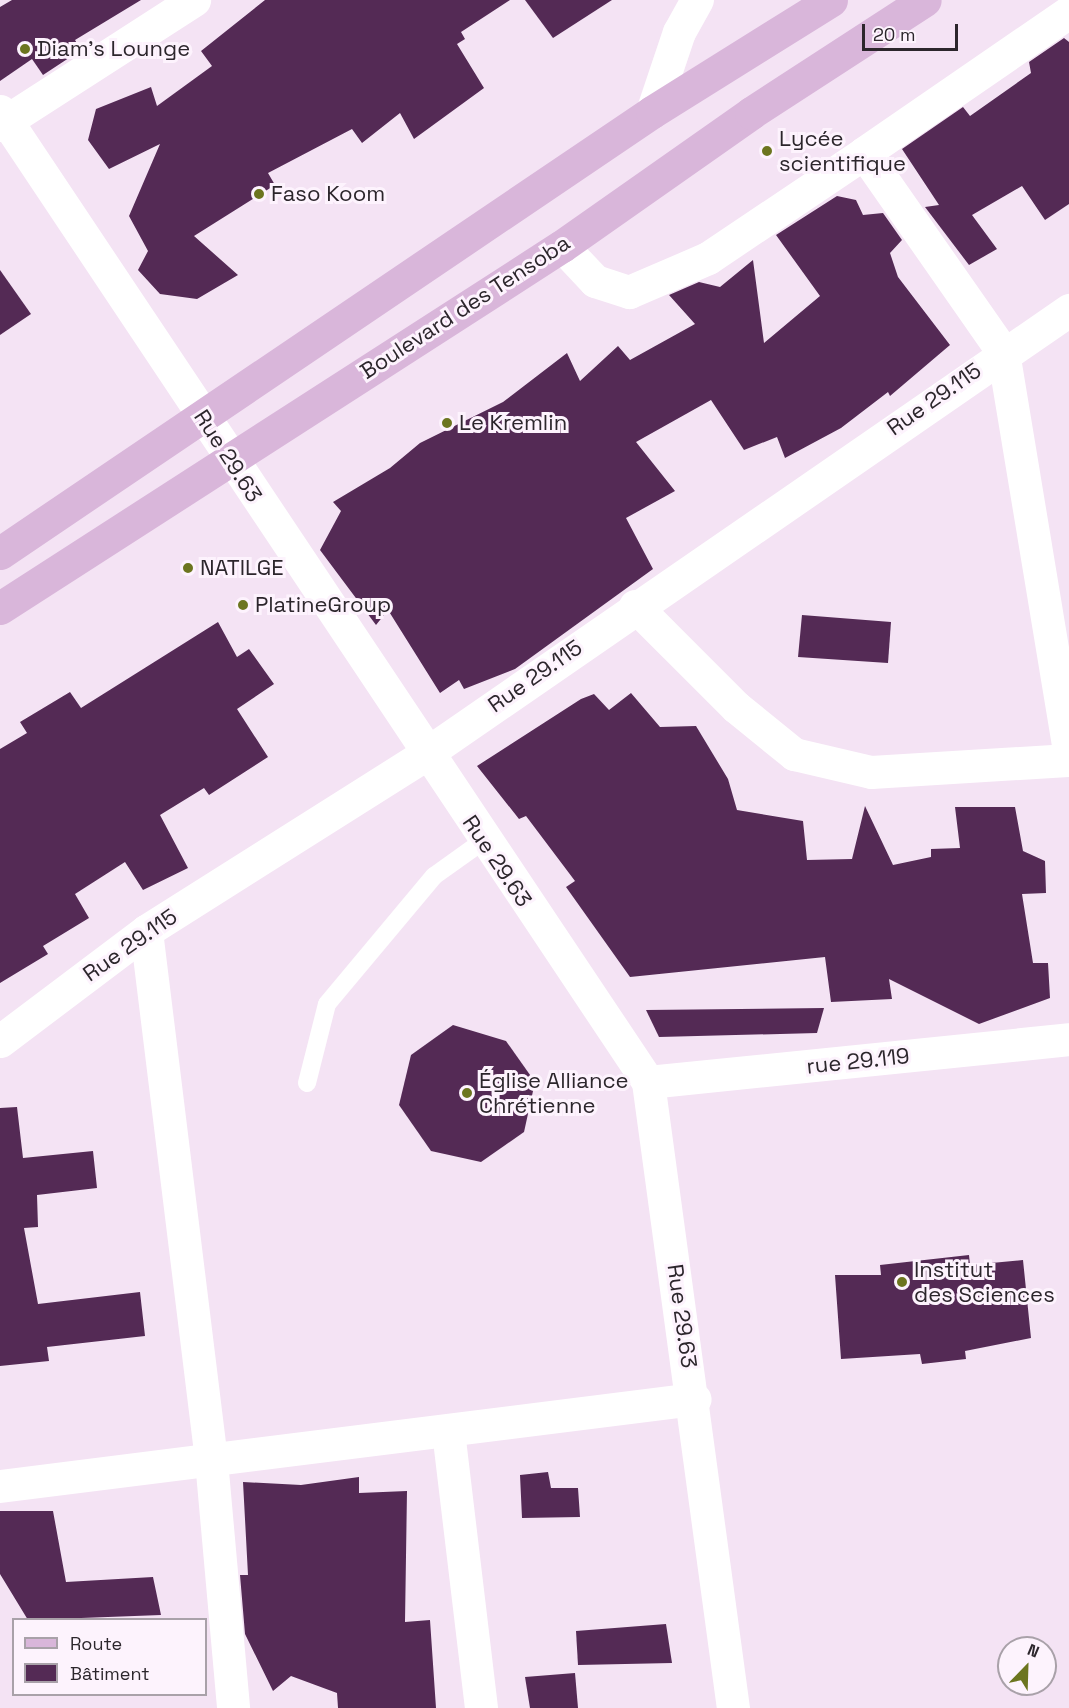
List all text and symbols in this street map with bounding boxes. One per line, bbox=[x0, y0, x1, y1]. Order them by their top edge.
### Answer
scale bar bbox=[865, 12, 961, 50]
text: 20 m bbox=[873, 23, 916, 46]
place label: Diam's Lounge bbox=[37, 36, 190, 62]
marker: Diam's Lounge bbox=[18, 42, 32, 56]
place label: Lycée scientifique bbox=[779, 125, 906, 176]
marker: Lycée scientifique bbox=[760, 144, 774, 158]
place label: Faso Koom bbox=[271, 181, 385, 207]
marker: Faso Koom bbox=[252, 187, 266, 201]
street label: Boulevard des Tensoba bbox=[355, 229, 575, 385]
street label: Rue 29.115 bbox=[882, 357, 986, 441]
street label: Rue 29.63 bbox=[188, 405, 268, 507]
place label: Le Kremlin bbox=[459, 410, 567, 436]
marker: Le Kremlin bbox=[440, 416, 454, 430]
place label: NATILGE bbox=[200, 555, 284, 581]
marker: NATILGE bbox=[181, 561, 195, 575]
place label: PlatineGroup bbox=[255, 592, 391, 618]
marker: PlatineGroup bbox=[236, 598, 250, 612]
street label: Rue 29.115 bbox=[483, 634, 587, 718]
street label: Rue 29.63 bbox=[457, 810, 537, 912]
street label: Rue 29.115 bbox=[78, 903, 182, 987]
street label: rue 29.119 bbox=[805, 1042, 911, 1080]
place label: Église Alliance Chrétienne bbox=[479, 1067, 629, 1118]
marker: Église Alliance Chrétienne bbox=[460, 1086, 474, 1100]
place label: Institut des Sciences bbox=[914, 1256, 1055, 1308]
street label: Rue 29.63 bbox=[662, 1262, 702, 1370]
marker: Institut des Sciences bbox=[895, 1275, 909, 1289]
legend bbox=[12, 1618, 207, 1696]
text: Route bbox=[70, 1632, 122, 1655]
north arrow bbox=[997, 1636, 1057, 1696]
text: N bbox=[1024, 1639, 1042, 1663]
text: Bâtiment bbox=[70, 1662, 150, 1685]

